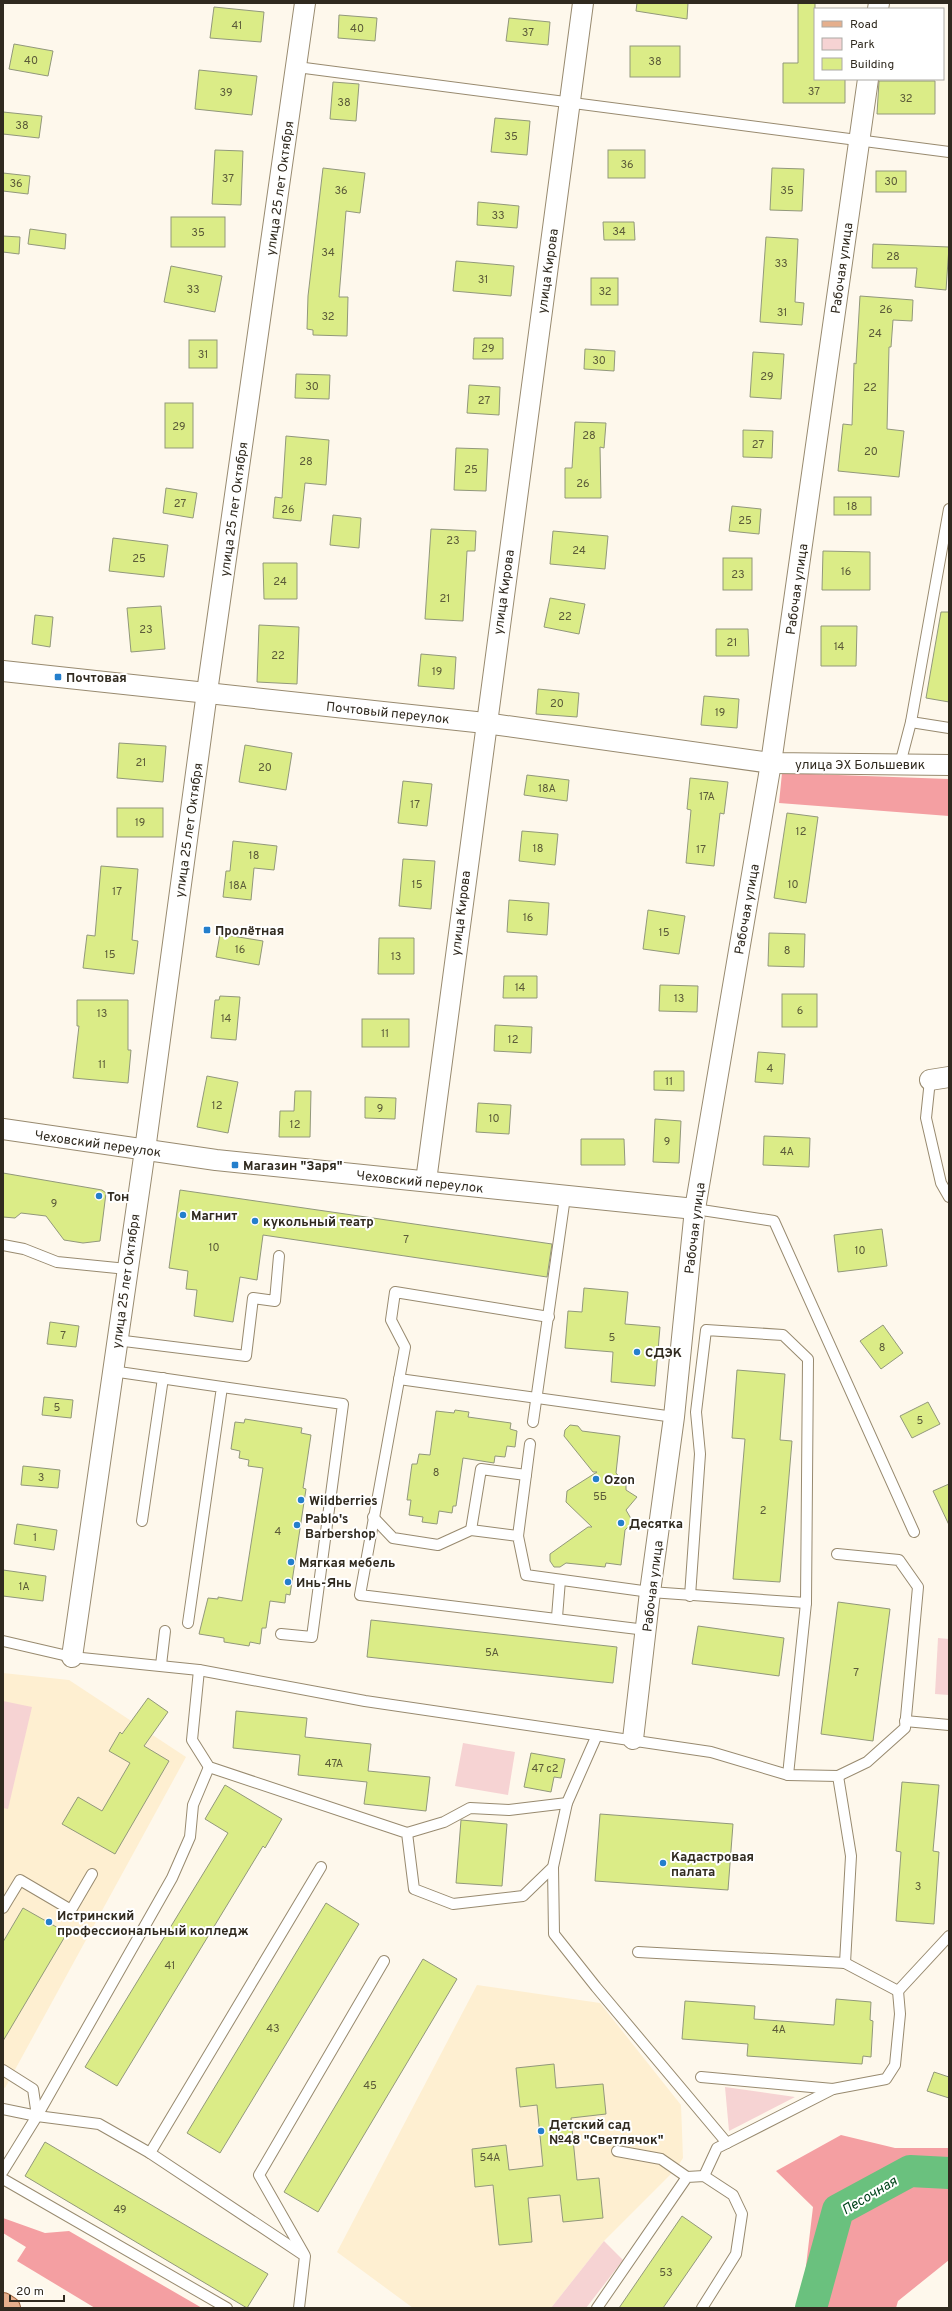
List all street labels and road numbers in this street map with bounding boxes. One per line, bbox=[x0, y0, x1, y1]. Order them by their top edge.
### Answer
street label: улица 25 лет Октября bbox=[264, 120, 298, 257]
street label: Рабочая улица bbox=[829, 222, 857, 315]
street label: улица Кирова bbox=[535, 228, 563, 315]
street label: улица 25 лет Октября bbox=[218, 441, 252, 578]
street label: Рабочая улица bbox=[784, 543, 812, 636]
street label: улица Кирова bbox=[491, 549, 519, 636]
street label: Почтовый переулок bbox=[325, 700, 450, 728]
street label: улица ЭХ Большевик bbox=[795, 758, 925, 774]
street label: улица 25 лет Октября bbox=[173, 762, 207, 899]
street label: Рабочая улица bbox=[732, 863, 764, 956]
street label: улица Кирова bbox=[449, 870, 475, 957]
street label: Чеховский переулок bbox=[33, 1128, 162, 1162]
street label: Чеховский переулок bbox=[355, 1168, 484, 1198]
street label: Рабочая улица bbox=[682, 1182, 710, 1275]
street label: улица 25 лет Октября bbox=[110, 1213, 144, 1350]
street label: Рабочая улица bbox=[640, 1540, 668, 1633]

